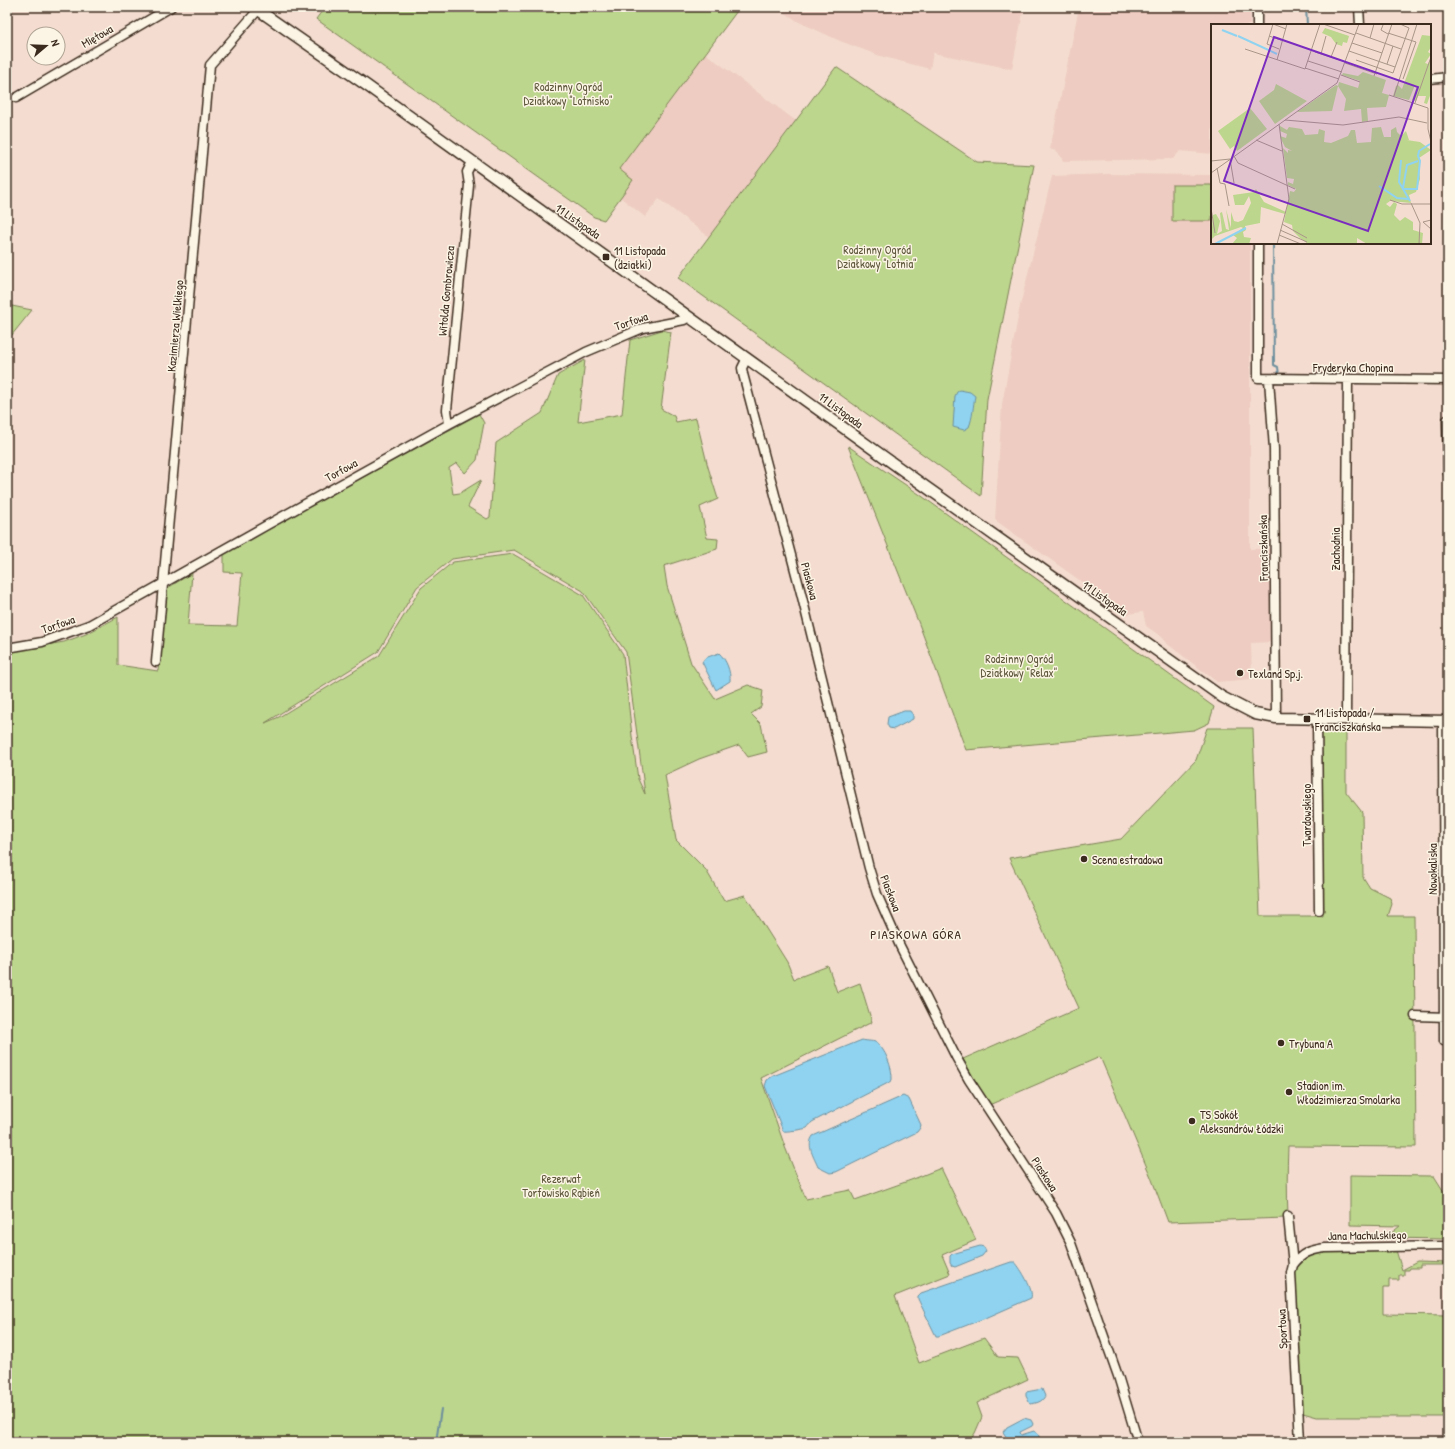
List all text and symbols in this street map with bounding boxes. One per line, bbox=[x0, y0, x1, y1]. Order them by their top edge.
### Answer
street label: Miętowa bbox=[78, 20, 116, 52]
inset map bbox=[1211, 24, 1431, 244]
north arrow bbox=[26, 26, 66, 66]
text: N bbox=[48, 38, 63, 48]
park label: Rodzinny Ogród Działkowy "Lotnisko" bbox=[523, 78, 613, 109]
street label: 11 Listopada bbox=[552, 199, 604, 243]
park label: Rodzinny Ogród Działkowy "Lotnia" bbox=[837, 241, 917, 272]
place label: 11 Listopada (działki) bbox=[614, 242, 666, 273]
street label: Witolda Gombrowicza bbox=[434, 245, 458, 337]
marker: 11 Listopada (działki) bbox=[601, 252, 611, 262]
street label: Kazimierza Wielkiego bbox=[163, 279, 188, 373]
street label: Torfowa bbox=[612, 307, 650, 335]
street label: Fryderyka Chopina bbox=[1312, 359, 1393, 376]
street label: 11 Listopada bbox=[815, 388, 867, 432]
street label: Torfowa bbox=[322, 454, 360, 486]
street label: Franciszkańska bbox=[1254, 515, 1272, 582]
street label: Zachodnia bbox=[1327, 527, 1344, 570]
street label: Piaskowa bbox=[797, 561, 823, 602]
street label: 11 Listopada bbox=[1079, 576, 1131, 620]
street label: Torfowa bbox=[39, 610, 77, 638]
park label: Rodzinny Ogród Działkowy "Relax" bbox=[981, 650, 1057, 681]
place label: Texland Sp.j. bbox=[1248, 665, 1303, 682]
marker: Texland Sp.j. bbox=[1235, 668, 1245, 678]
place label: 11 Listopada / Franciszkańska bbox=[1314, 704, 1381, 735]
marker: 11 Listopada / Franciszkańska bbox=[1302, 714, 1312, 724]
street label: Twardowskiego bbox=[1298, 783, 1315, 846]
street label: Nowokaliska bbox=[1424, 843, 1441, 895]
place label: Scena estradowa bbox=[1092, 851, 1163, 868]
marker: Scena estradowa bbox=[1079, 854, 1089, 864]
street label: Piaskowa bbox=[876, 872, 906, 914]
district label: PIASKOWA GÓRA bbox=[870, 925, 962, 943]
place label: Trybuna A bbox=[1289, 1035, 1333, 1052]
marker: Trybuna A bbox=[1276, 1038, 1286, 1048]
place label: Stadion im. Włodzimierza Smolarka bbox=[1297, 1077, 1400, 1108]
marker: Stadion im. Włodzimierza Smolarka bbox=[1284, 1087, 1294, 1097]
place label: TS Sokół Aleksandrów Łódzki bbox=[1200, 1106, 1284, 1137]
marker: TS Sokół Aleksandrów Łódzki bbox=[1187, 1116, 1197, 1126]
street label: Piaskowa bbox=[1028, 1153, 1063, 1195]
park label: Rezerwat Torfowisko Rąbień bbox=[522, 1170, 600, 1201]
street label: Jana Machulskiego bbox=[1327, 1226, 1407, 1244]
street label: Sportowa bbox=[1272, 1309, 1292, 1349]

